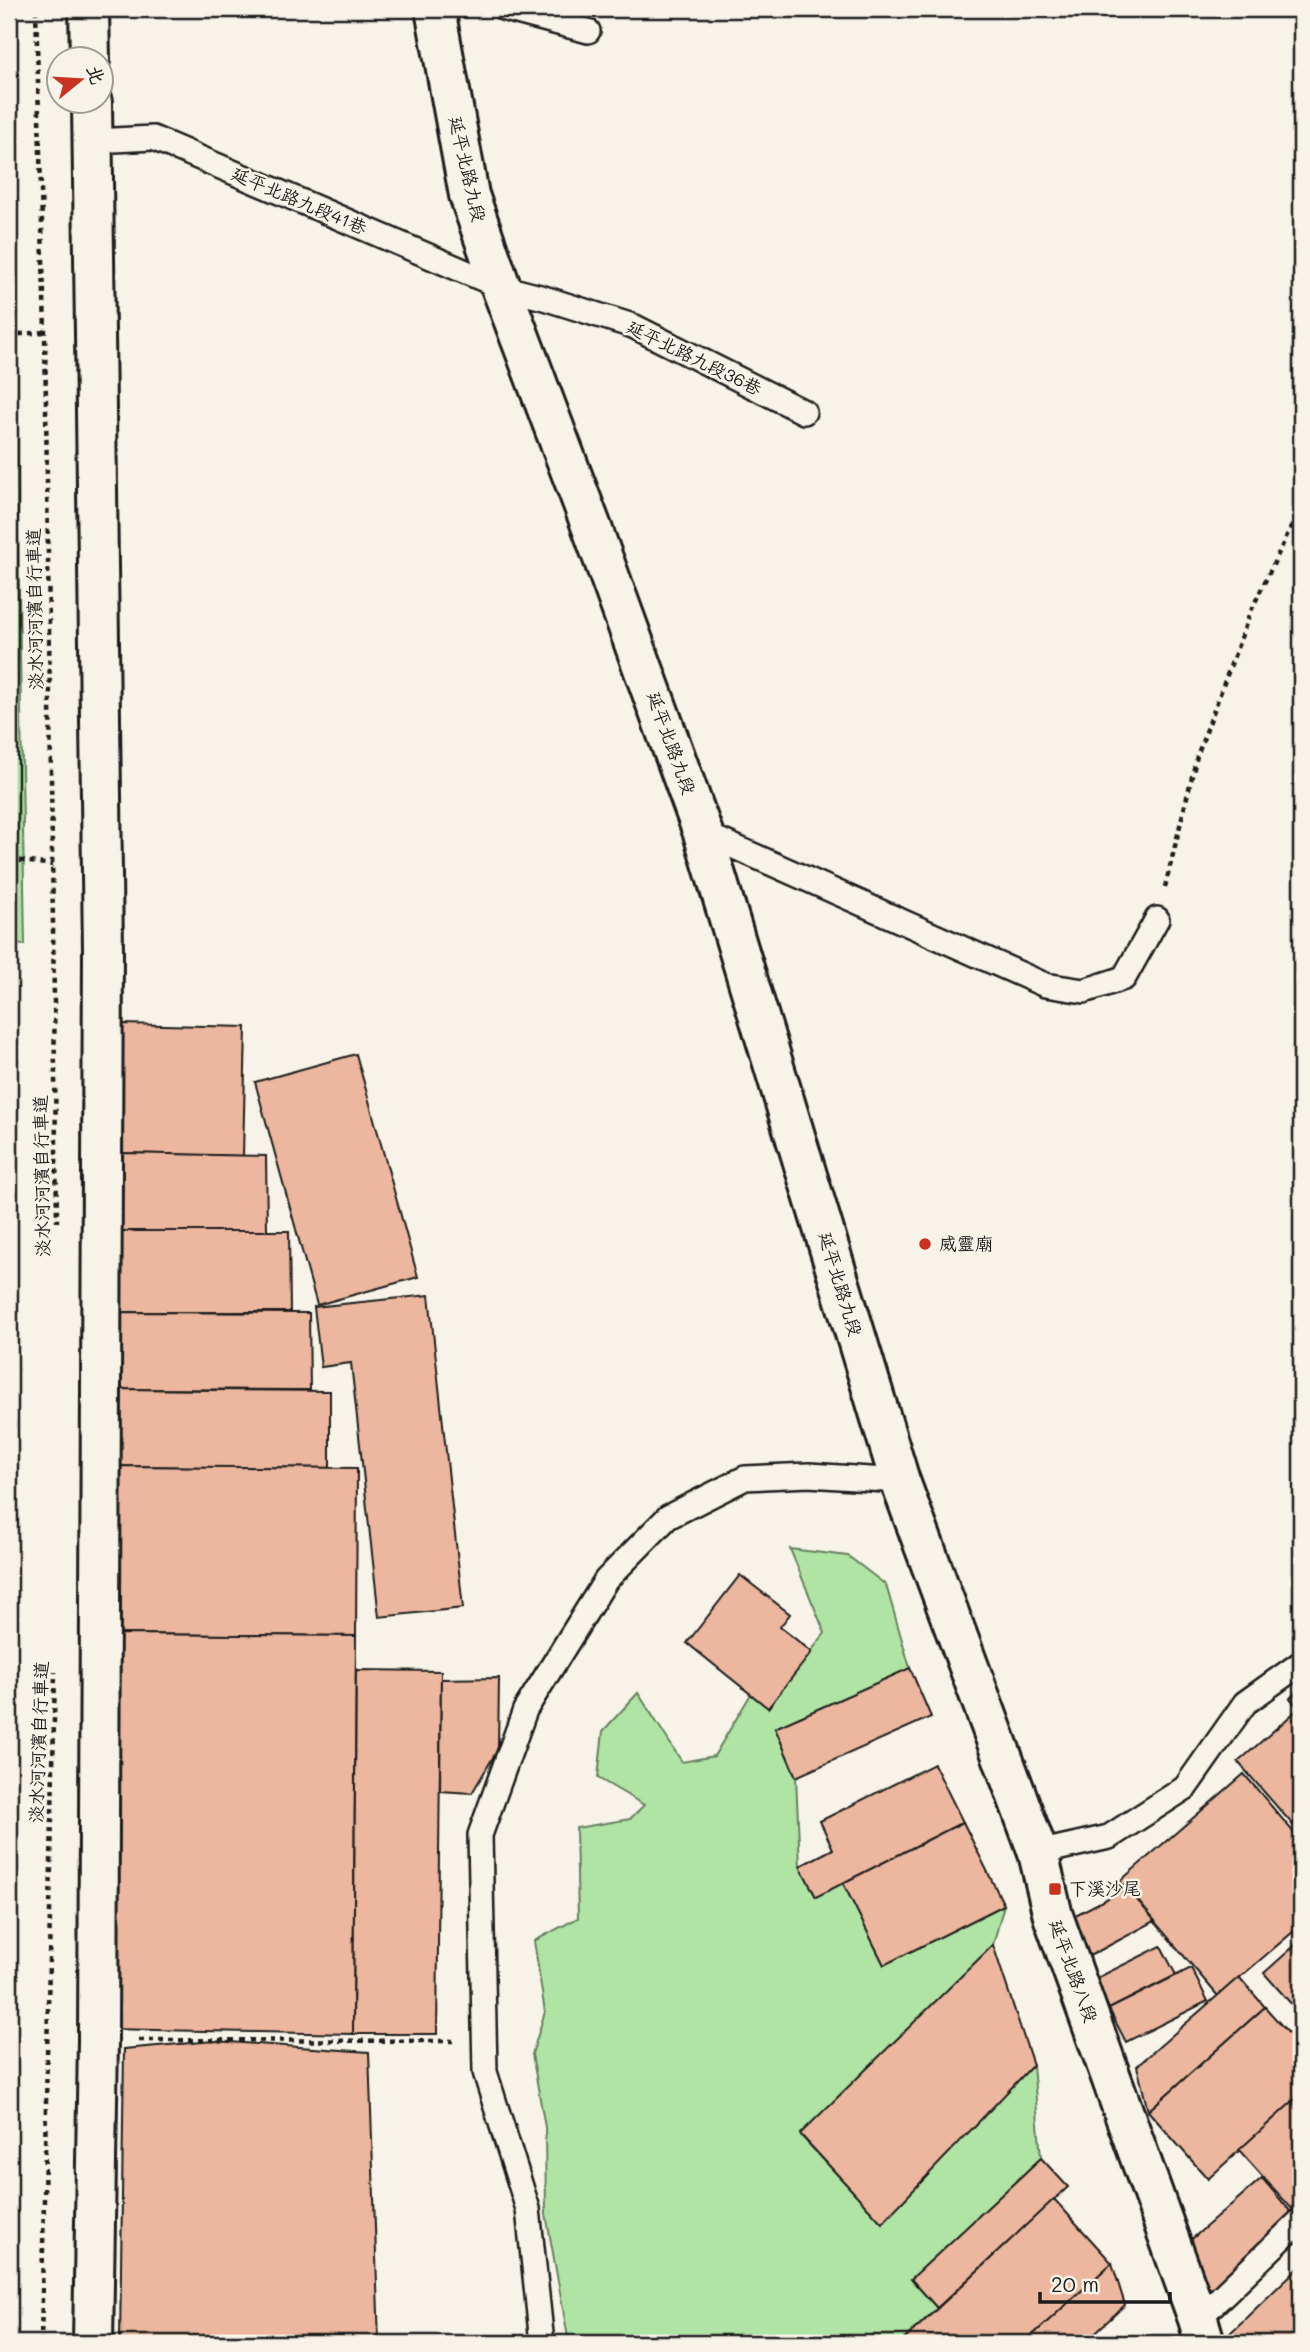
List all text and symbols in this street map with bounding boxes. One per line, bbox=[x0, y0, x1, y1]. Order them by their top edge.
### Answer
north arrow bbox=[46, 46, 116, 116]
text: 北 bbox=[82, 62, 111, 87]
street label: 延平北路九段 bbox=[444, 113, 492, 224]
street label: 延平北路九段41巷 bbox=[228, 161, 371, 239]
street label: 延平北路九段36巷 bbox=[623, 314, 766, 400]
street label: 淡水河河濱自行車道 bbox=[21, 528, 47, 690]
street label: 延平北路九段 bbox=[642, 688, 702, 798]
street label: 淡水河河濱自行車道 bbox=[28, 1095, 54, 1257]
street label: 延平北路九段 bbox=[814, 1229, 868, 1339]
place label: 威靈廟 bbox=[939, 1231, 993, 1255]
marker: 威靈廟 bbox=[917, 1236, 933, 1252]
street label: 淡水河河濱自行車道 bbox=[23, 1661, 53, 1823]
place label: 下溪沙尾 bbox=[1069, 1876, 1141, 1900]
marker: 下溪沙尾 bbox=[1047, 1881, 1063, 1897]
street label: 延平北路八段 bbox=[1044, 1916, 1104, 2026]
scale bar bbox=[1040, 2261, 1170, 2305]
text: 20 m bbox=[1051, 2270, 1099, 2297]

